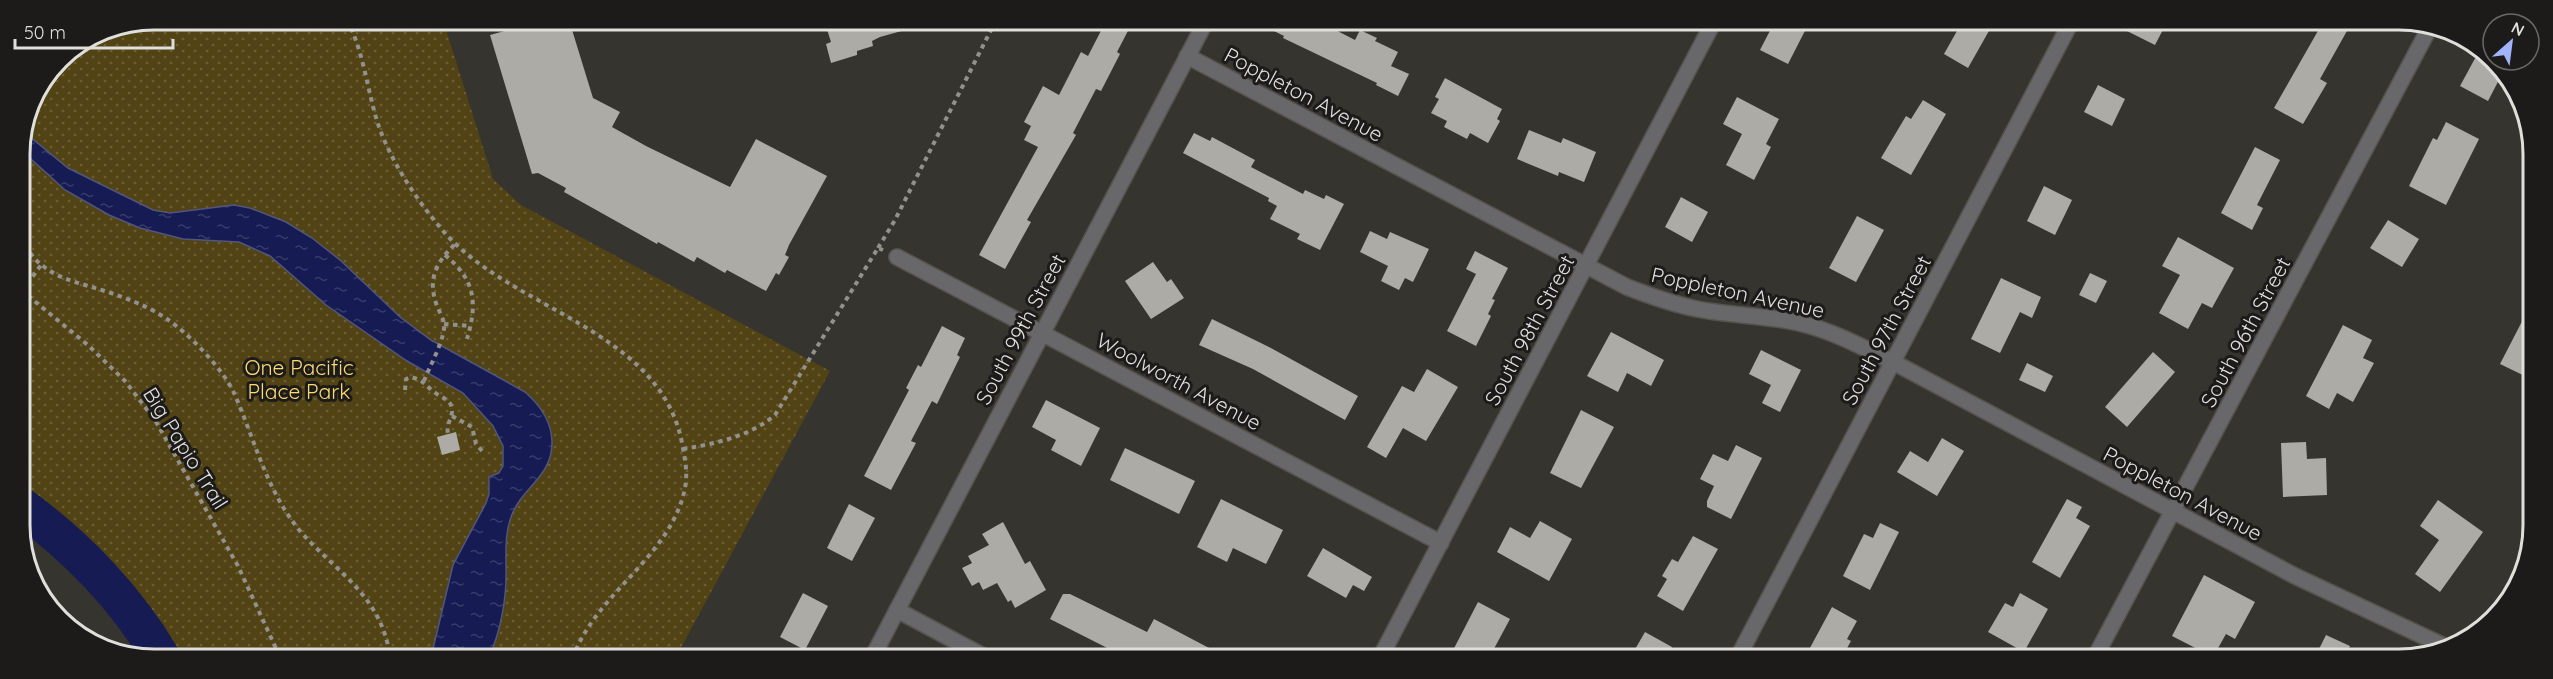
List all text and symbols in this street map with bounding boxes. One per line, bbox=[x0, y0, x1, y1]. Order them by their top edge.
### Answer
scale bar bbox=[15, 12, 172, 50]
north arrow bbox=[2481, 12, 2541, 72]
text: N bbox=[2508, 17, 2528, 40]
text: 50 m bbox=[24, 21, 66, 44]
street label: Poppleton Avenue bbox=[1220, 41, 1388, 147]
street label: South 99th Street bbox=[969, 249, 1071, 409]
street label: South 98th Street bbox=[1478, 250, 1580, 410]
street label: South 97th Street bbox=[1836, 251, 1936, 409]
street label: South 96th Street bbox=[2194, 252, 2296, 412]
street label: Poppleton Avenue bbox=[1649, 261, 1827, 323]
street label: Woolworth Avenue bbox=[1092, 327, 1266, 435]
park label: One Pacific Place Park bbox=[244, 354, 354, 404]
street label: Big Papio Trail bbox=[138, 382, 234, 514]
street label: Poppleton Avenue bbox=[2099, 440, 2267, 546]

